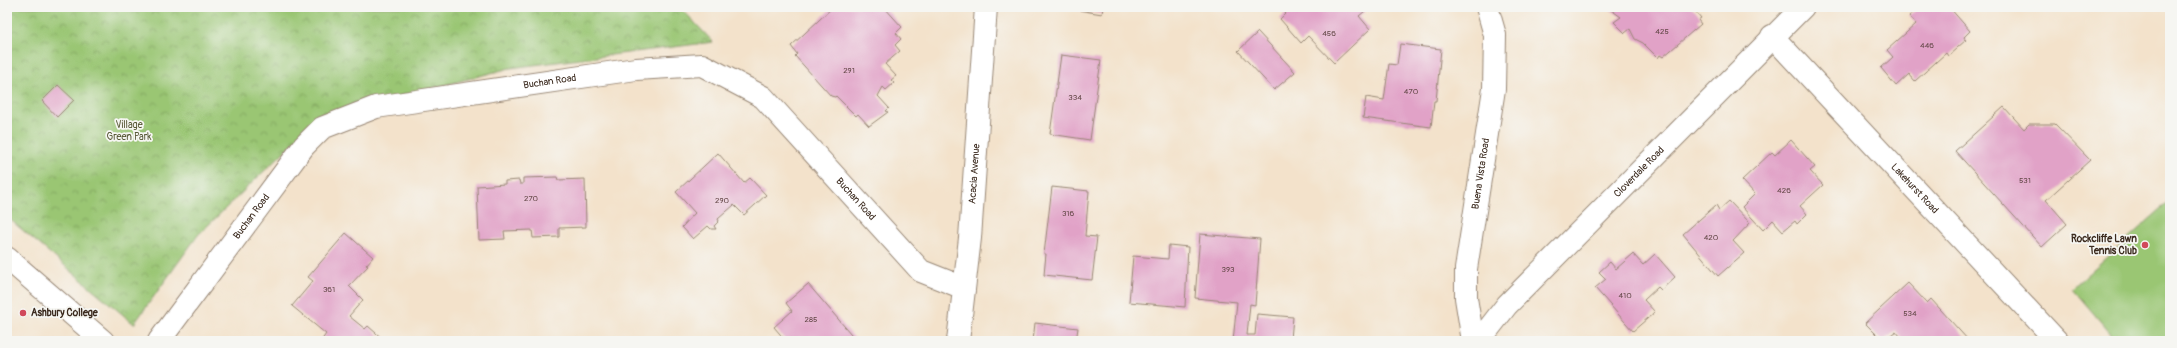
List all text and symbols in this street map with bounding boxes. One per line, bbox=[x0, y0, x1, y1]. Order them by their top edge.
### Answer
house number: 425 bbox=[1655, 27, 1669, 36]
house number: 456 bbox=[1322, 29, 1336, 38]
house number: 446 bbox=[1920, 41, 1934, 50]
house number: 291 bbox=[843, 66, 855, 75]
street label: Buchan Road bbox=[522, 72, 577, 91]
house number: 470 bbox=[1404, 87, 1419, 96]
house number: 334 bbox=[1068, 93, 1082, 102]
park label: Village Green Park bbox=[107, 119, 152, 143]
street label: Buena Vista Road bbox=[1469, 137, 1492, 210]
street label: Acacia Avenue bbox=[966, 143, 983, 205]
street label: Cloverdale Road bbox=[1611, 144, 1667, 200]
street label: Lakehurst Road bbox=[1888, 161, 1941, 216]
street label: Buchan Road bbox=[833, 175, 878, 223]
house number: 531 bbox=[2019, 176, 2031, 185]
house number: 426 bbox=[1777, 186, 1791, 195]
street label: Buchan Road bbox=[231, 192, 272, 242]
house number: 270 bbox=[524, 194, 539, 203]
house number: 290 bbox=[715, 196, 730, 205]
house number: 316 bbox=[1062, 209, 1074, 218]
house number: 420 bbox=[1704, 233, 1719, 242]
place label: Rockcliffe Lawn Tennis Club bbox=[2071, 233, 2137, 257]
marker: Rockcliffe Lawn Tennis Club bbox=[2140, 240, 2150, 250]
house number: 393 bbox=[1221, 265, 1235, 274]
house number: 361 bbox=[323, 285, 335, 294]
house number: 410 bbox=[1618, 291, 1632, 300]
place label: Ashbury College bbox=[31, 307, 99, 319]
marker: Ashbury College bbox=[18, 308, 28, 318]
house number: 534 bbox=[1903, 309, 1917, 318]
house number: 285 bbox=[805, 315, 817, 324]

